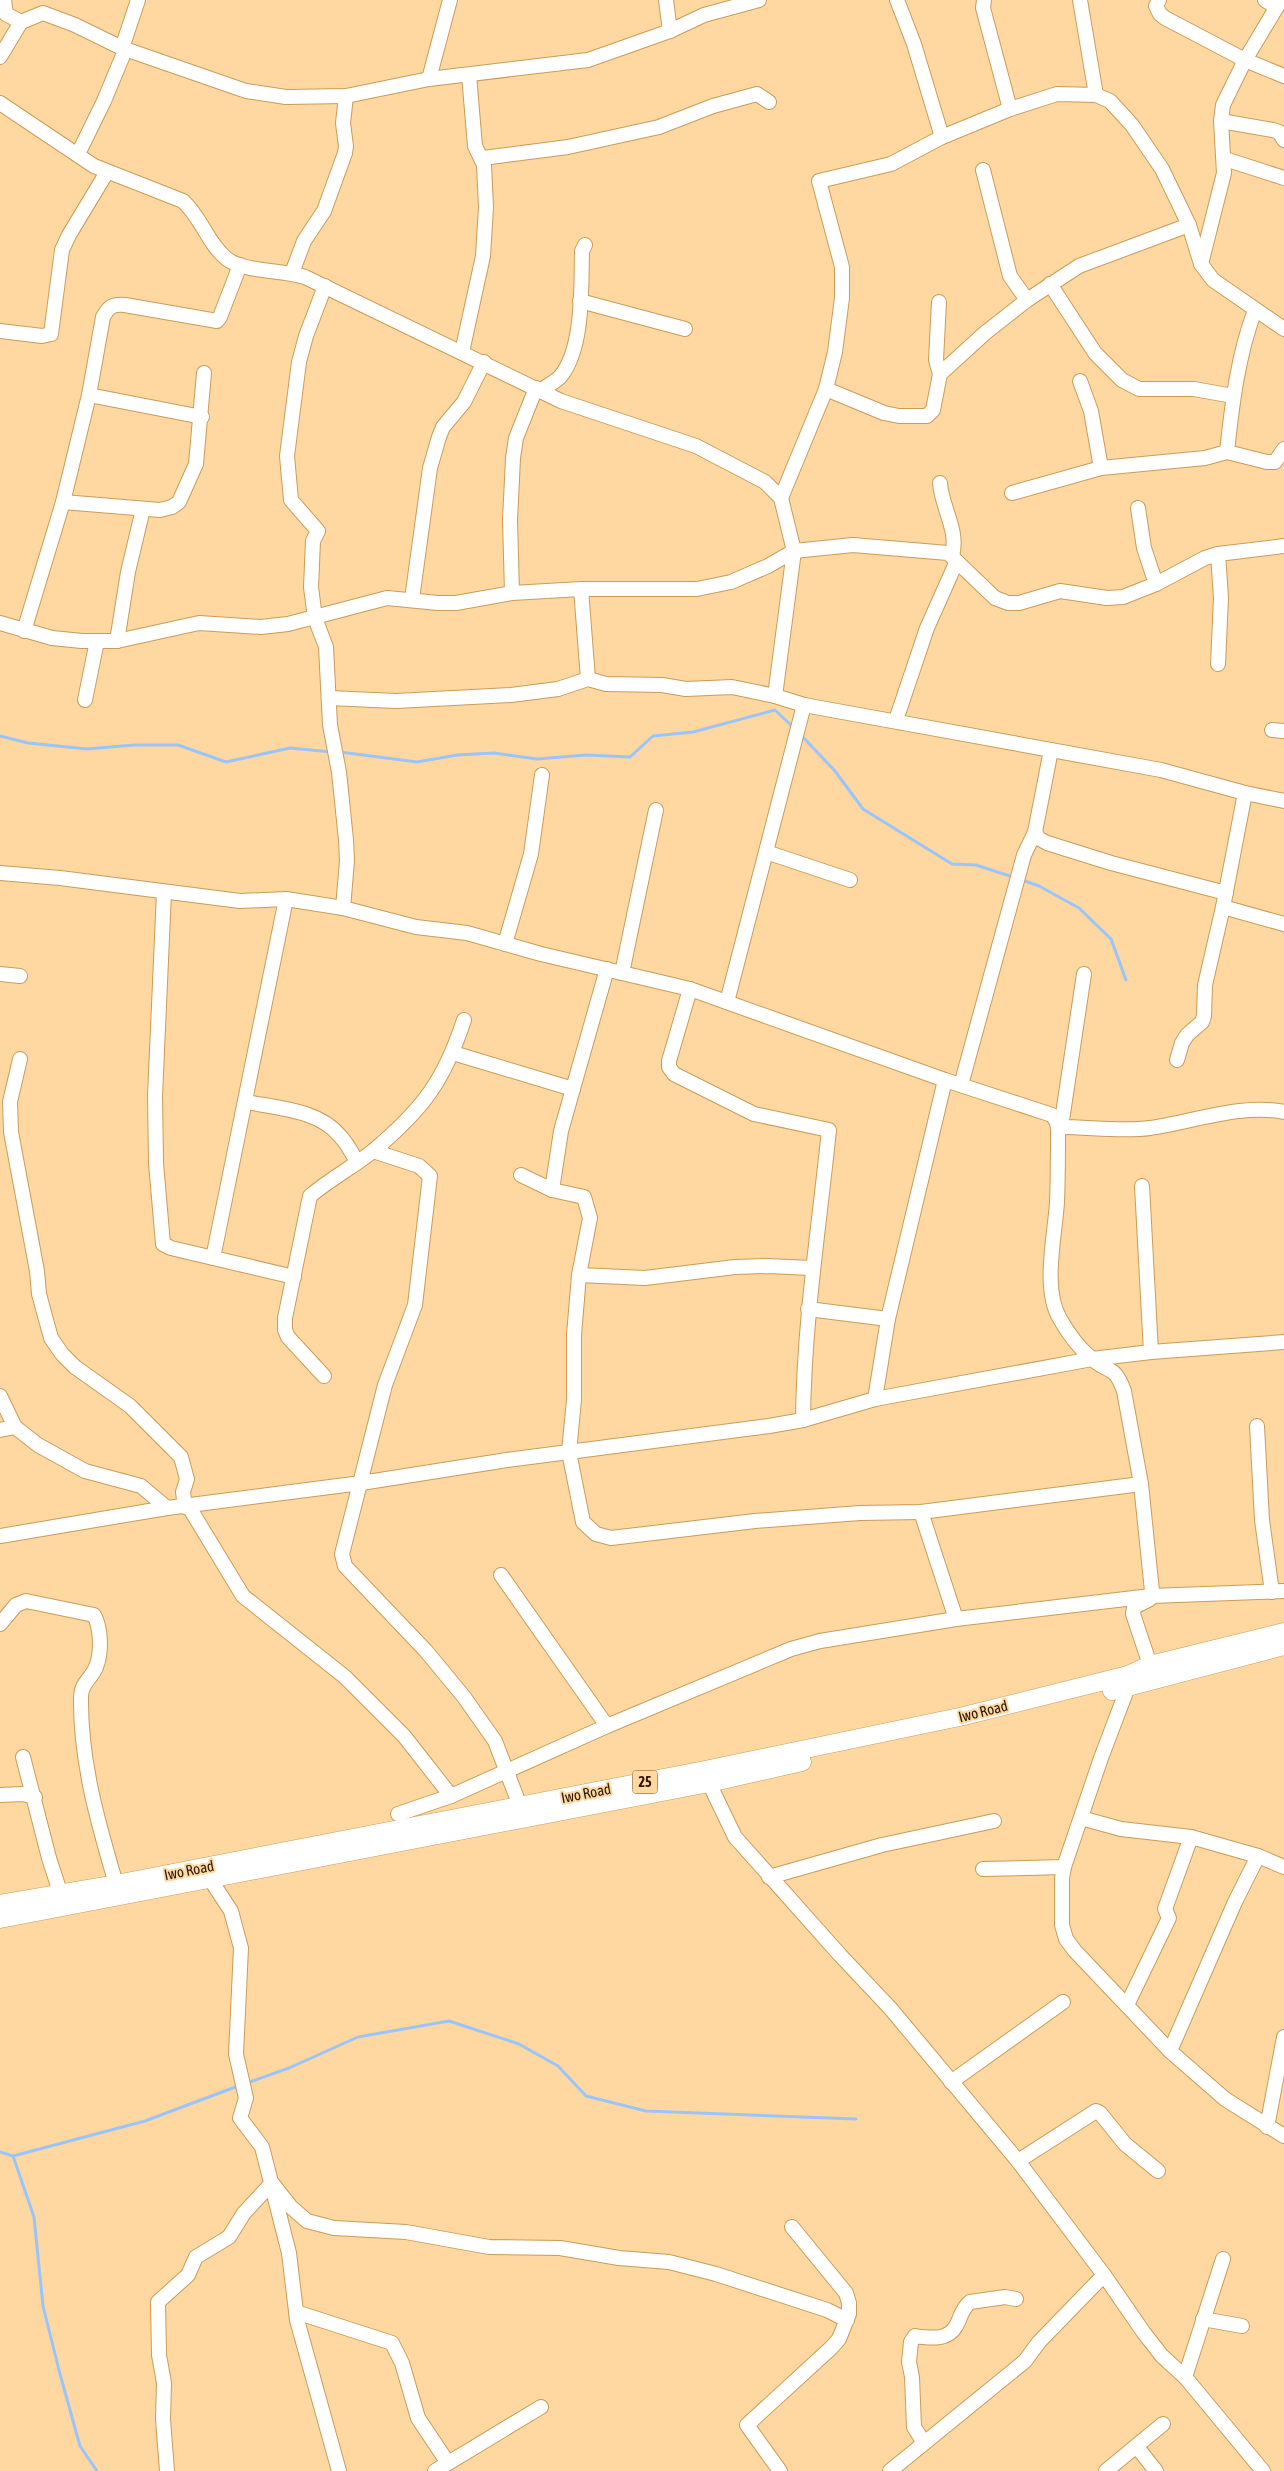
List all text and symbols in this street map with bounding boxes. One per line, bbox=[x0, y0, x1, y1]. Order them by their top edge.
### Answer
street label: Iwo Road bbox=[957, 1697, 1009, 1725]
road number: 25 bbox=[632, 1770, 658, 1794]
street label: Iwo Road bbox=[560, 1780, 612, 1806]
street label: Iwo Road bbox=[163, 1857, 215, 1883]

